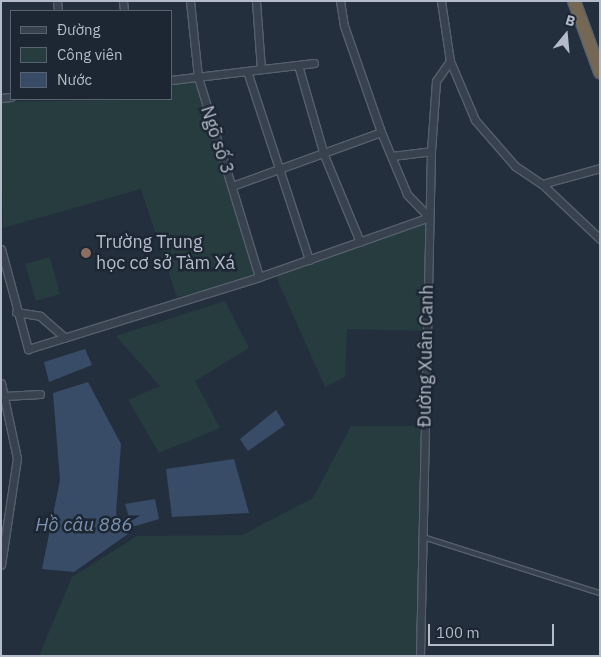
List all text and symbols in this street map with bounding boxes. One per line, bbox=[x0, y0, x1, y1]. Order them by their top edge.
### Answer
legend bbox=[10, 10, 172, 100]
north arrow bbox=[541, 10, 591, 60]
text: B bbox=[563, 11, 577, 31]
text: Đường bbox=[57, 20, 100, 39]
text: Công viên bbox=[57, 45, 123, 64]
text: Nước bbox=[57, 70, 92, 89]
street label: Ngõ số 3 bbox=[196, 103, 238, 177]
place label: Trường Trung học cơ sở Tàm Xá bbox=[96, 232, 235, 274]
marker: Trường Trung học cơ sở Tàm Xá bbox=[80, 247, 92, 259]
street label: Đường Xuân Canh bbox=[414, 284, 438, 428]
water label: Hồ câu 886 bbox=[35, 514, 133, 536]
scale bar bbox=[431, 614, 557, 646]
text: 100 m bbox=[436, 623, 480, 642]

